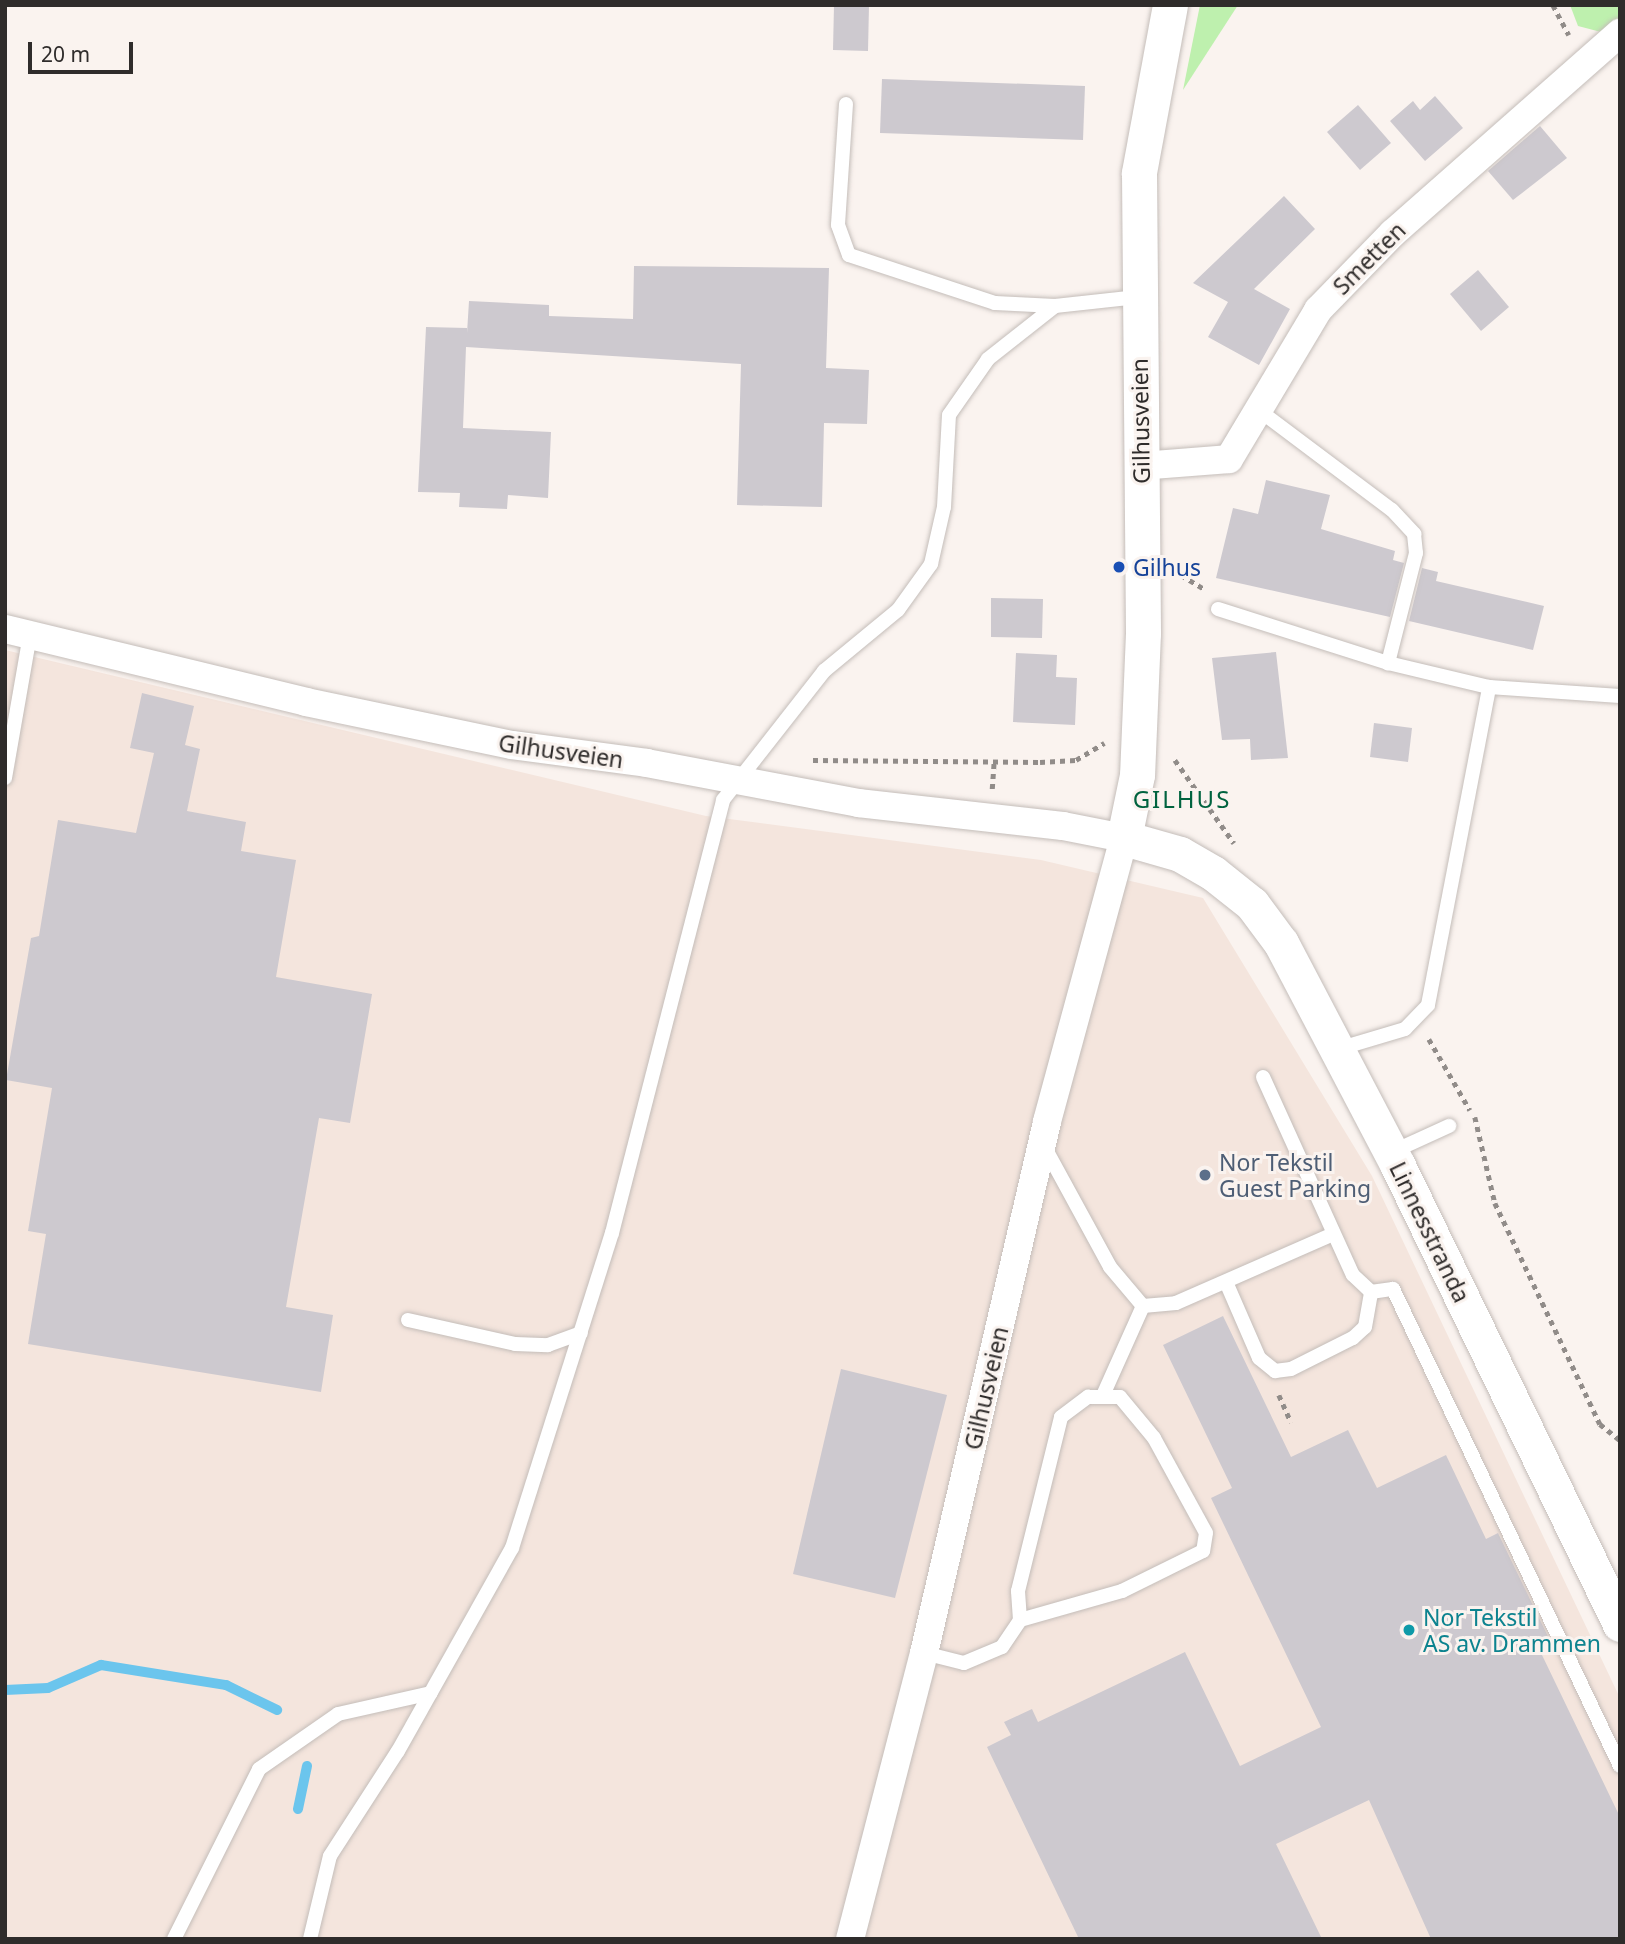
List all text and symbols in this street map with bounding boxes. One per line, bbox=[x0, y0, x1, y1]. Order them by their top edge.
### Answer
scale bar bbox=[32, 28, 136, 72]
text: 20 m bbox=[41, 40, 90, 68]
street label: Smetten bbox=[1327, 216, 1411, 300]
street label: Gilhusveien bbox=[1125, 358, 1155, 484]
place label: Gilhus bbox=[1133, 553, 1201, 581]
marker: Gilhus bbox=[1111, 559, 1127, 575]
street label: Gilhusveien bbox=[497, 729, 625, 773]
district label: GILHUS bbox=[1133, 785, 1231, 813]
place label: Nor Tekstil Guest Parking bbox=[1219, 1148, 1371, 1202]
street label: Linnesstranda bbox=[1384, 1157, 1476, 1307]
marker: Nor Tekstil Guest Parking bbox=[1197, 1167, 1213, 1183]
street label: Gilhusveien bbox=[958, 1324, 1014, 1452]
place label: Nor Tekstil AS av. Drammen bbox=[1423, 1603, 1601, 1657]
marker: Nor Tekstil AS av. Drammen bbox=[1401, 1622, 1417, 1638]

